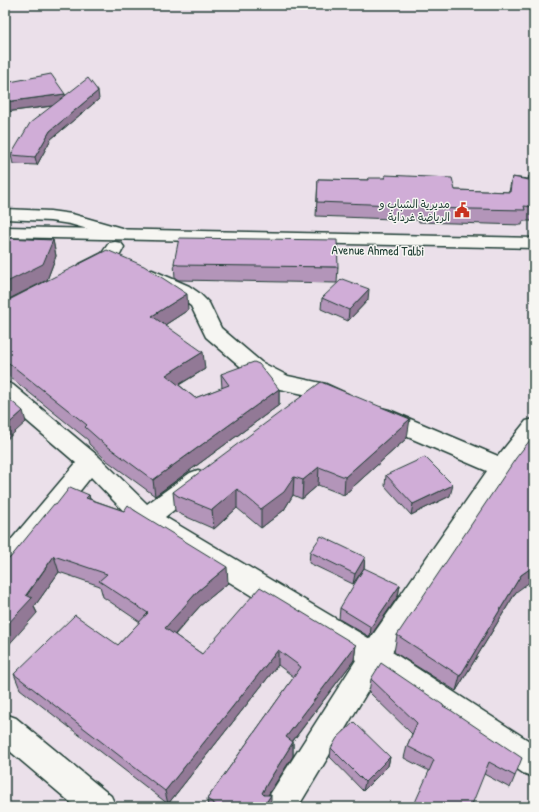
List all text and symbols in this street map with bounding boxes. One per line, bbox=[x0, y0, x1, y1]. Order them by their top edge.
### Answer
place label: مديرية الشباب و الرياضة غرداية bbox=[379, 197, 450, 224]
public building icon: مديرية الشباب و الرياضة غرداية bbox=[453, 201, 471, 219]
street label: Avenue Ahmed Talbi bbox=[331, 240, 425, 260]

